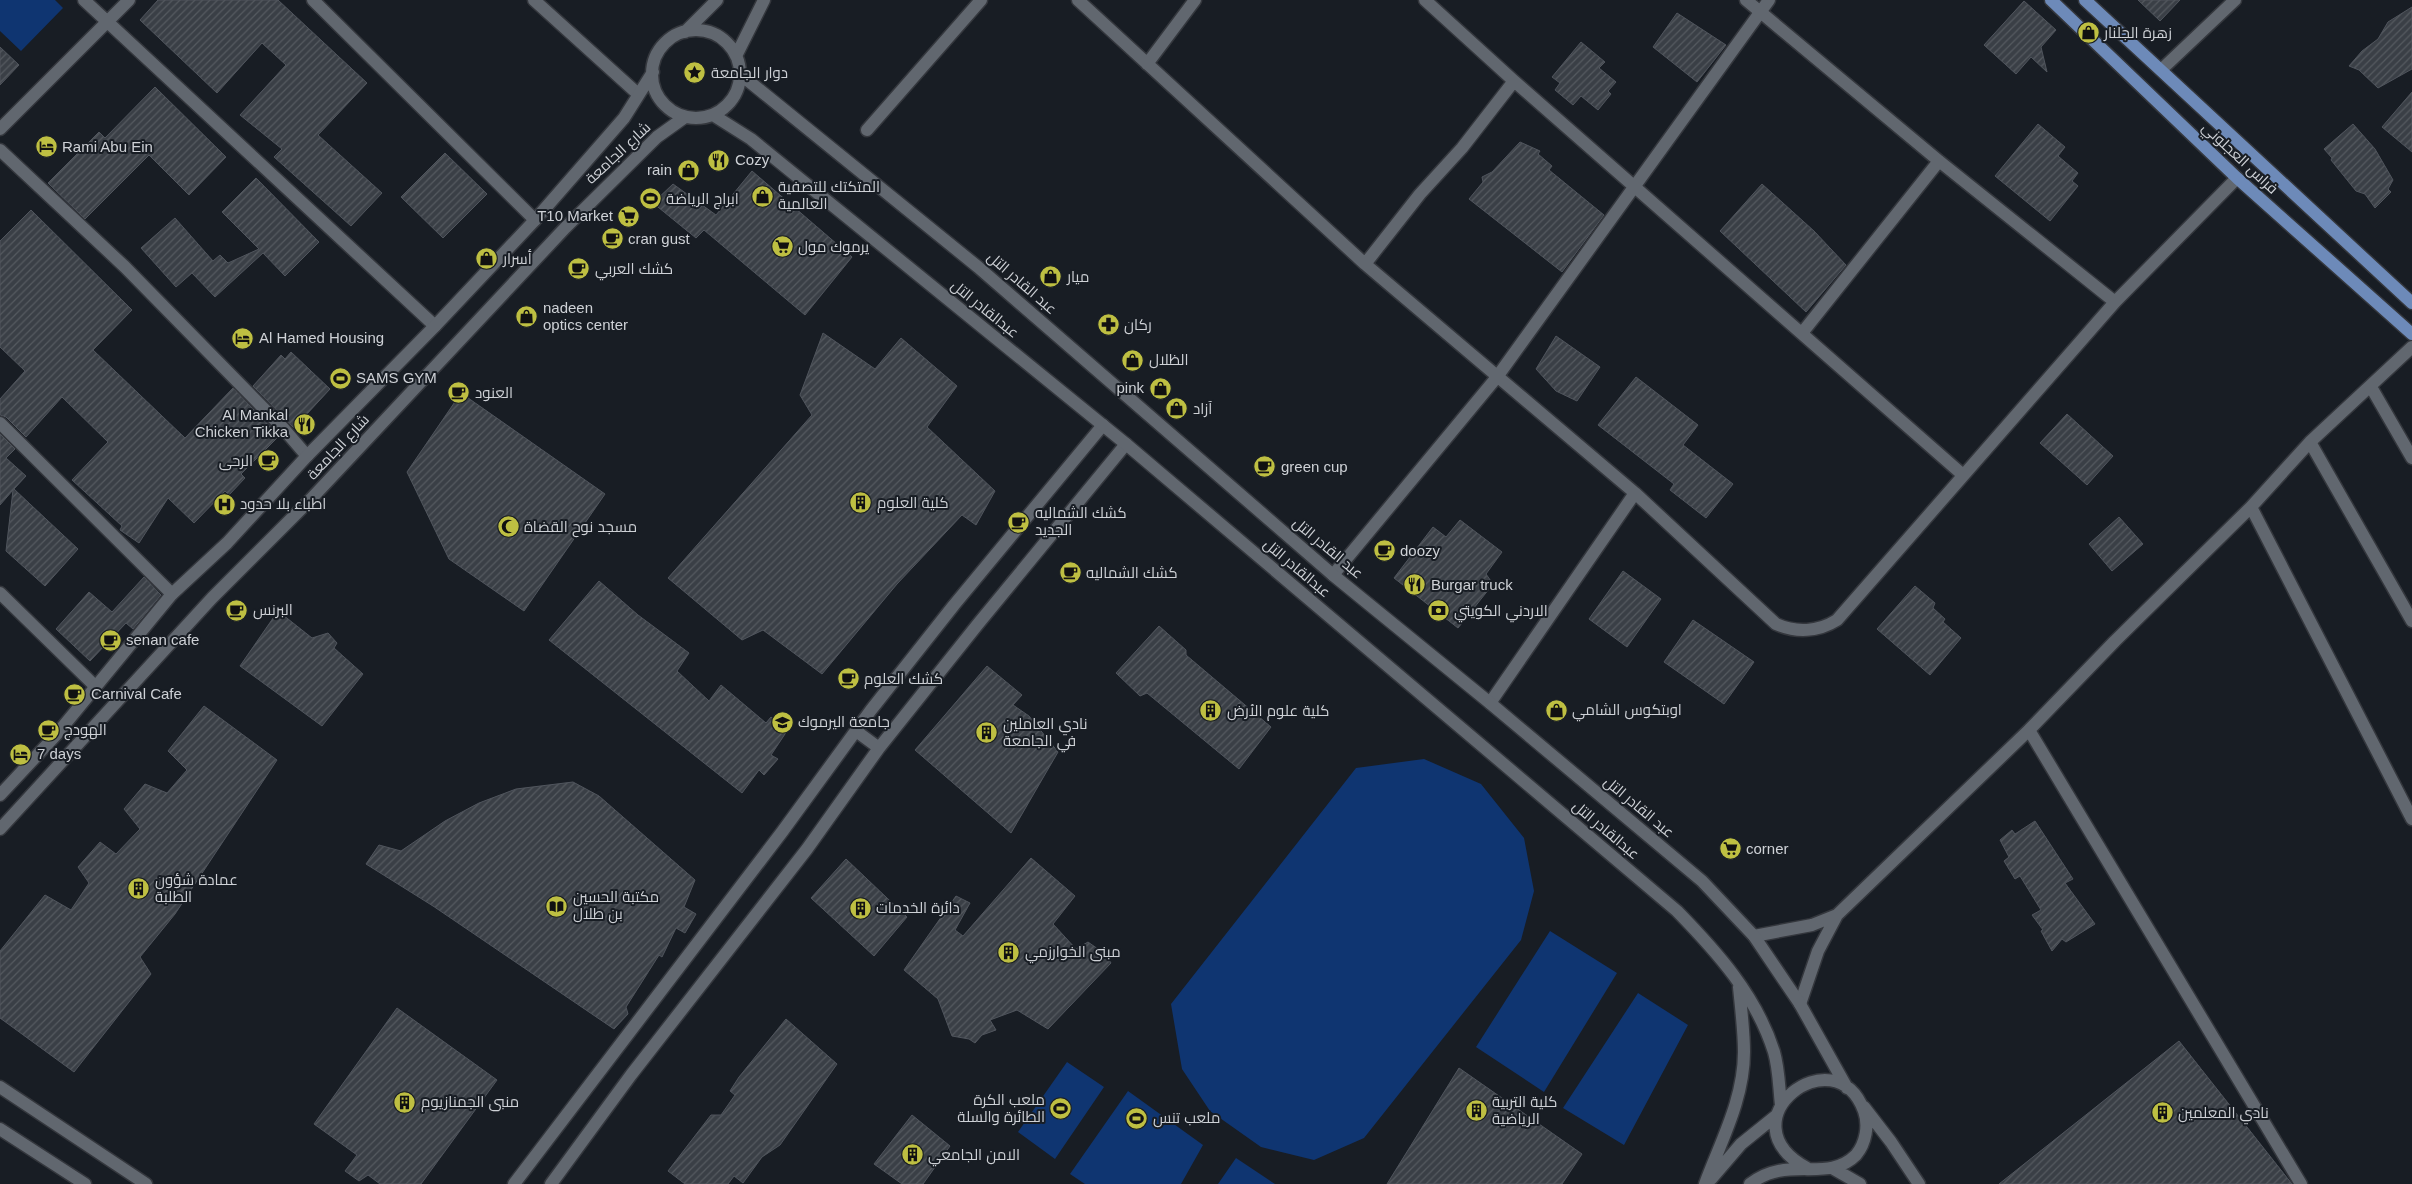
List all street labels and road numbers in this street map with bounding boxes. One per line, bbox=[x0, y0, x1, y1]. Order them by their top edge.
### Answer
street label: شارع الجامعة bbox=[582, 118, 656, 189]
street label: فراس العجلوني bbox=[2196, 118, 2282, 200]
street label: عبد القادر التل bbox=[983, 248, 1060, 319]
street label: عبدالقادر التل bbox=[947, 276, 1022, 343]
street label: شارع الجامعة bbox=[303, 411, 374, 485]
street label: عبد القادر التل bbox=[1289, 513, 1367, 583]
street label: عبدالقادر التل bbox=[1259, 535, 1334, 602]
street label: عبد القادر التل bbox=[1600, 772, 1678, 842]
street label: عبدالقادر التل bbox=[1568, 797, 1643, 864]

